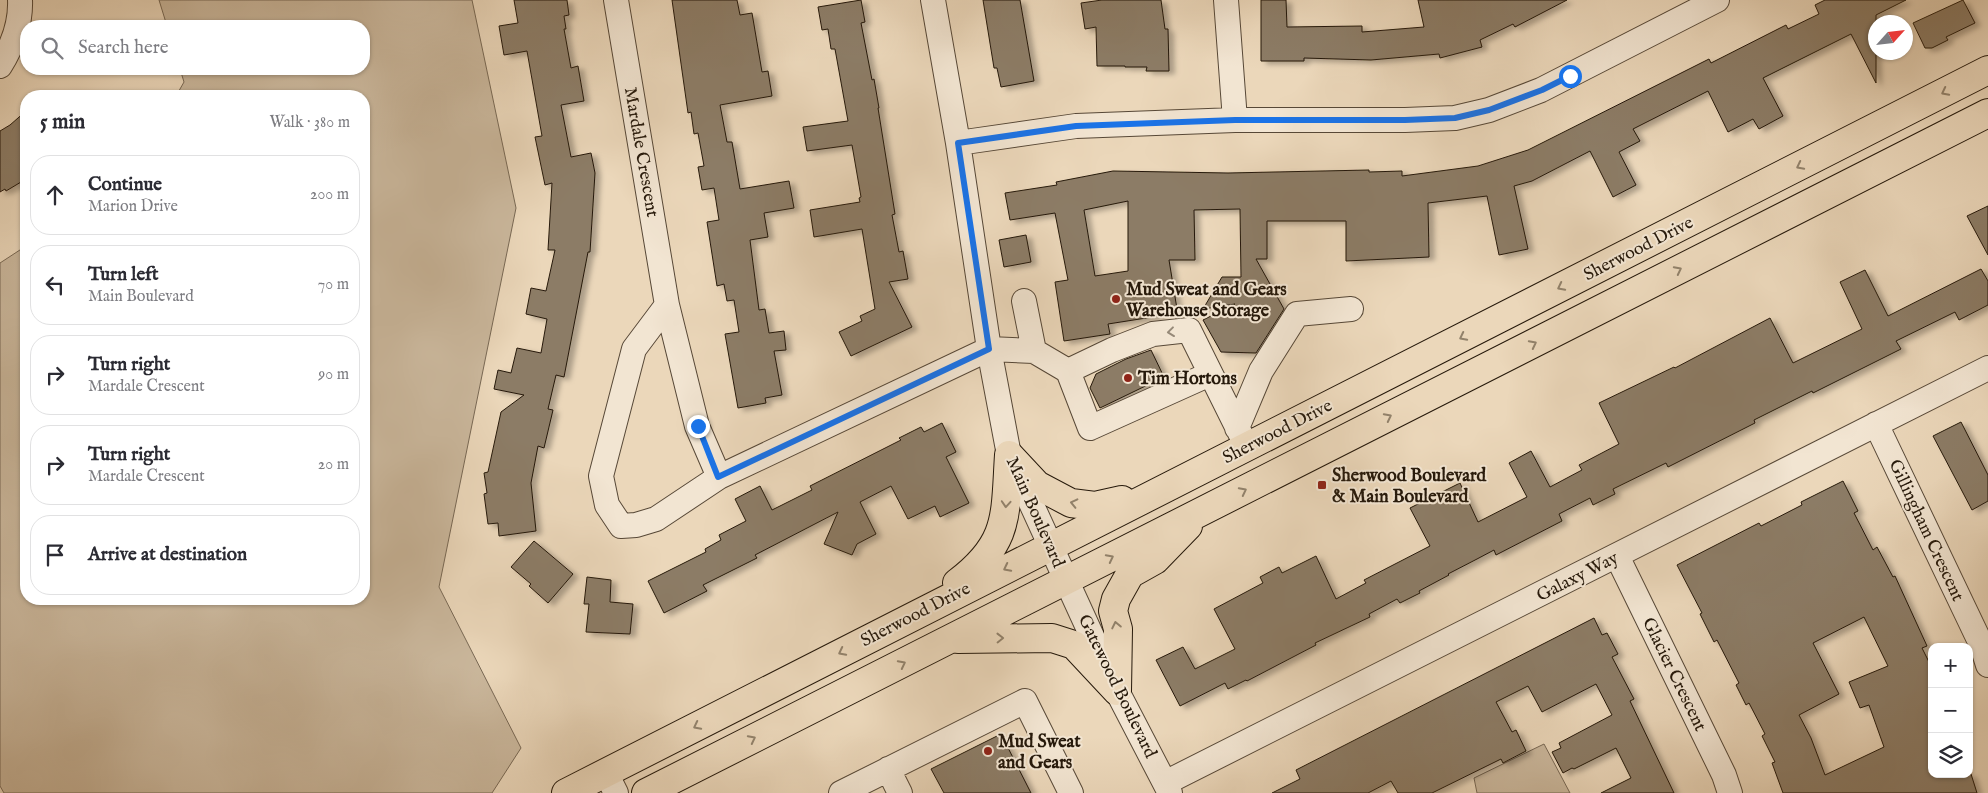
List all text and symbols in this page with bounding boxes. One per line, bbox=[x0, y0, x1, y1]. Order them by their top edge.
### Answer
north arrow bbox=[1868, 15, 1913, 60]
search box bbox=[20, 20, 370, 75]
icon: search bbox=[38, 34, 66, 62]
text: Search here bbox=[78, 36, 169, 60]
route start bbox=[1559, 65, 1582, 88]
street label: Mardale Crescent bbox=[618, 86, 663, 219]
one-way arrow bbox=[1941, 86, 1950, 96]
text: 5 min bbox=[40, 109, 85, 136]
text: Walk · 380 m bbox=[269, 113, 350, 133]
one-way arrow bbox=[1796, 160, 1805, 170]
text: Continue bbox=[88, 173, 162, 197]
icon: ahead bbox=[41, 181, 69, 209]
text: 200 m bbox=[310, 185, 349, 205]
text: Marion Drive bbox=[88, 197, 178, 217]
street label: Sherwood Drive bbox=[1580, 212, 1697, 287]
text: Turn left bbox=[88, 263, 159, 287]
one-way arrow bbox=[1673, 266, 1682, 276]
icon: left bbox=[41, 271, 69, 299]
text: 70 m bbox=[318, 275, 349, 295]
place label: Mud Sweat and Gears Warehouse Storage bbox=[1125, 279, 1287, 323]
one-way arrow bbox=[1558, 281, 1567, 291]
text: Main Boulevard bbox=[88, 287, 194, 307]
marker: Mud Sweat and Gears Warehouse Storage bbox=[1110, 293, 1122, 305]
one-way arrow bbox=[1167, 326, 1175, 337]
one-way arrow bbox=[1459, 331, 1468, 341]
one-way arrow bbox=[1528, 339, 1537, 350]
text: Turn right bbox=[88, 353, 170, 377]
icon: right bbox=[41, 361, 69, 389]
text: 90 m bbox=[318, 365, 349, 385]
place label: Tim Hortons bbox=[1137, 368, 1238, 391]
marker: Tim Hortons bbox=[1122, 372, 1134, 384]
text: Mardale Crescent bbox=[88, 377, 205, 397]
street label: Sherwood Drive bbox=[1219, 395, 1336, 470]
one-way arrow bbox=[1383, 413, 1392, 423]
route end bbox=[687, 415, 710, 438]
text: Turn right bbox=[88, 443, 170, 467]
icon: right bbox=[41, 451, 69, 479]
street label: Main Boulevard bbox=[1000, 454, 1069, 572]
text: 20 m bbox=[318, 455, 349, 475]
street label: Gillingham Crescent bbox=[1883, 456, 1969, 605]
place label: Sherwood Boulevard & Main Boulevard bbox=[1332, 465, 1487, 509]
text: Mardale Crescent bbox=[88, 467, 205, 487]
marker: Sherwood Boulevard & Main Boulevard bbox=[1316, 479, 1328, 491]
one-way arrow bbox=[1238, 487, 1247, 497]
one-way arrow bbox=[1069, 498, 1078, 509]
one-way arrow bbox=[1001, 500, 1012, 508]
icon: arrive bbox=[41, 541, 69, 569]
text: Arrive at destination bbox=[88, 543, 247, 567]
street label: Galaxy Way bbox=[1533, 547, 1623, 608]
one-way arrow bbox=[1104, 554, 1113, 564]
one-way arrow bbox=[1003, 562, 1012, 572]
street label: Sherwood Drive bbox=[857, 578, 974, 653]
street label: Gatewood Boulevard bbox=[1072, 611, 1162, 763]
street label: Glacier Crescent bbox=[1636, 614, 1711, 735]
one-way arrow bbox=[1111, 621, 1122, 630]
one-way arrow bbox=[996, 633, 1004, 643]
map controls bbox=[1928, 643, 1973, 778]
button: + bbox=[1928, 643, 1973, 688]
one-way arrow bbox=[838, 646, 847, 656]
one-way arrow bbox=[897, 660, 906, 670]
button: − bbox=[1928, 688, 1973, 733]
one-way arrow bbox=[693, 720, 702, 730]
place label: Mud Sweat and Gears bbox=[998, 731, 1081, 775]
button: layers bbox=[1928, 733, 1973, 778]
one-way arrow bbox=[747, 735, 756, 746]
marker: Mud Sweat and Gears bbox=[982, 745, 994, 757]

